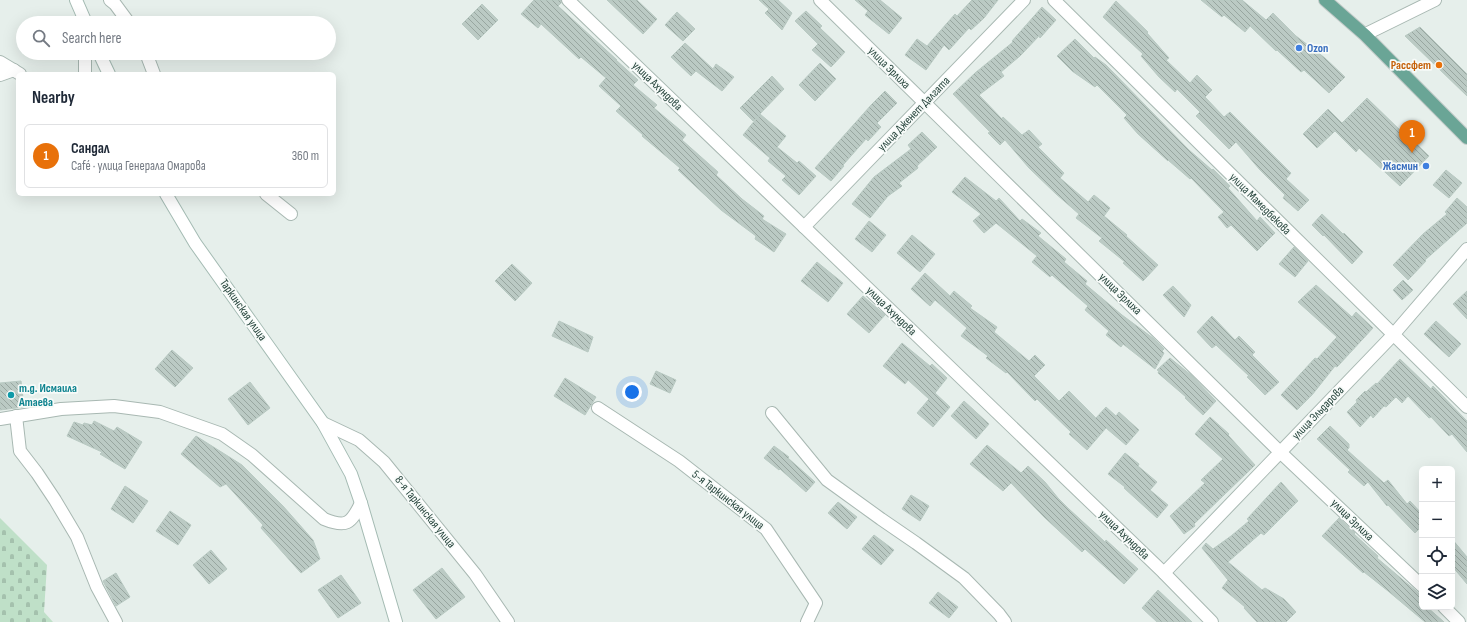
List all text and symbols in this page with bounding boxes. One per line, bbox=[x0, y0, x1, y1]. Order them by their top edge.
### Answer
search box bbox=[16, 16, 336, 60]
icon: search bbox=[30, 27, 52, 49]
text: Search here bbox=[62, 29, 122, 48]
place label: Ozon bbox=[1307, 41, 1328, 56]
marker: Ozon bbox=[1294, 43, 1304, 53]
street label: улица Эрлиха bbox=[865, 44, 914, 93]
street label: улица Ахундова bbox=[629, 58, 686, 114]
place label: Рассфет bbox=[1391, 58, 1431, 73]
marker: Рассфет bbox=[1434, 60, 1444, 70]
street label: улица Дженет Далгата bbox=[875, 73, 954, 154]
text: Nearby bbox=[32, 88, 75, 108]
pin: 1 bbox=[1399, 120, 1425, 153]
text: Сандал bbox=[71, 139, 110, 158]
text: 1 bbox=[43, 148, 49, 164]
text: 360 m bbox=[292, 148, 319, 164]
text: Café · улица Генерала Омарова bbox=[71, 158, 206, 174]
place label: Жасмин bbox=[1383, 159, 1418, 174]
marker: Жасмин bbox=[1421, 161, 1431, 171]
street label: улица Мамедбекова bbox=[1226, 170, 1294, 238]
street label: улица Эрлиха bbox=[1095, 270, 1145, 318]
street label: Таркинская улица bbox=[216, 276, 270, 344]
street label: улица Ахундова bbox=[863, 283, 920, 339]
place label: т.д. Исмаила Атаева bbox=[18, 381, 77, 410]
your location bbox=[622, 382, 642, 402]
street label: улица Эльдарова bbox=[1289, 383, 1348, 443]
marker: т.д. Исмаила Атаева bbox=[6, 390, 16, 400]
map controls bbox=[1419, 466, 1455, 610]
button: + bbox=[1419, 466, 1455, 502]
street label: 5-я Таркинская улица bbox=[689, 467, 768, 533]
street label: 8-я Таркинская улица bbox=[391, 473, 459, 551]
street label: улица Эрлиха bbox=[1327, 496, 1377, 544]
button: − bbox=[1419, 502, 1455, 538]
street label: улица Ахундова bbox=[1096, 507, 1153, 563]
button: locate bbox=[1419, 538, 1455, 574]
button: layers bbox=[1419, 574, 1455, 610]

